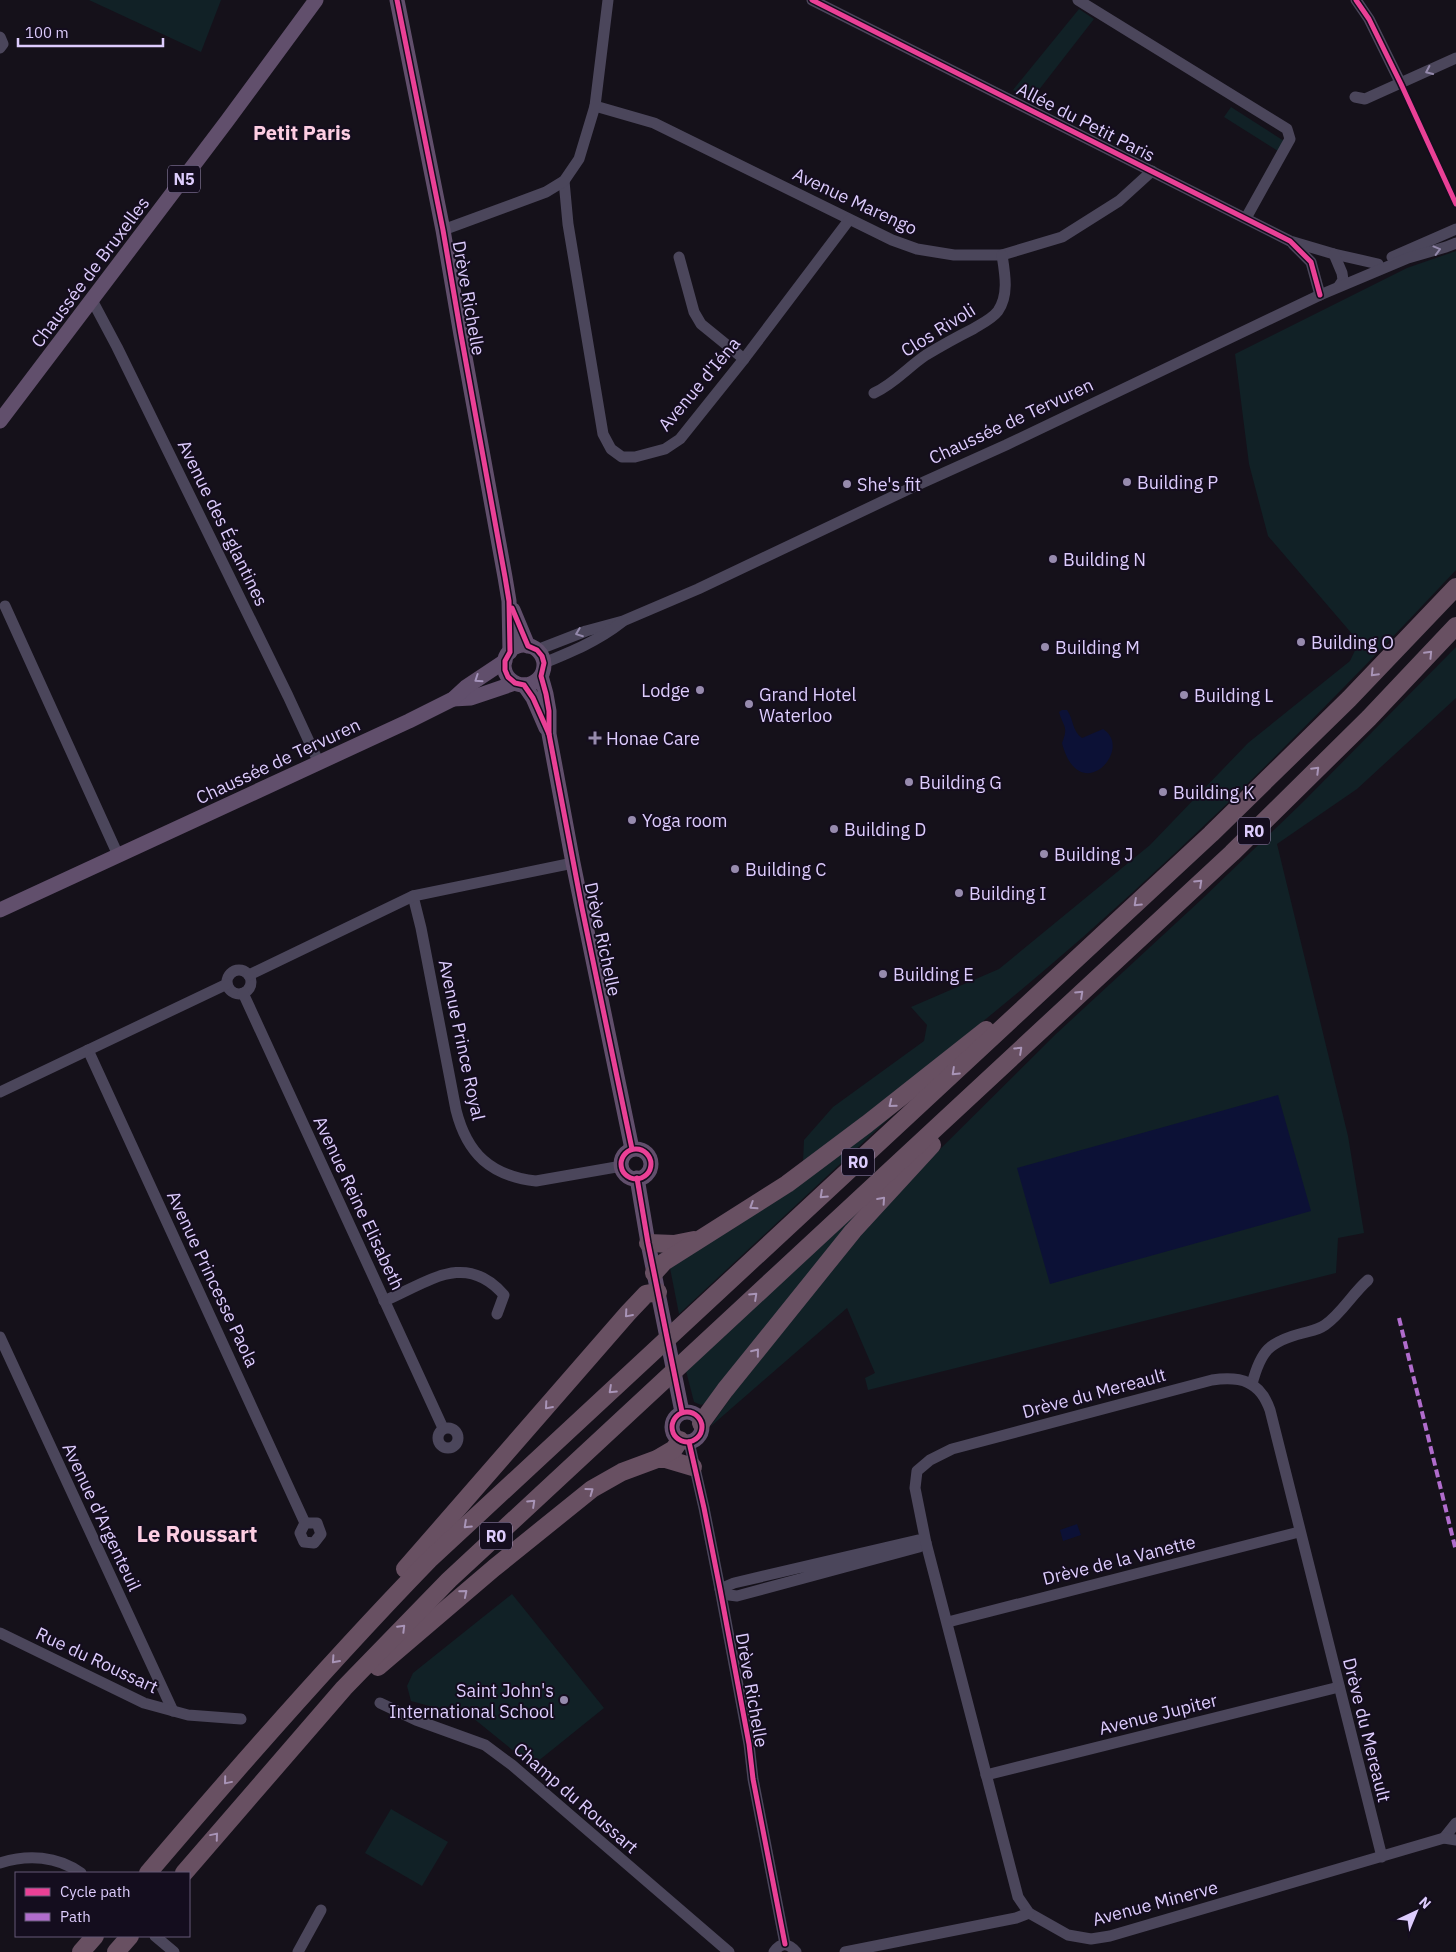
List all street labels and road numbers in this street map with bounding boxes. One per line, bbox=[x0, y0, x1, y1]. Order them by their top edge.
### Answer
street label: Allée du Petit Paris bbox=[1013, 77, 1159, 167]
street label: Avenue Marengo bbox=[789, 162, 921, 240]
road number: N5 bbox=[168, 165, 200, 192]
street label: Chaussée de Bruxelles bbox=[26, 192, 154, 352]
street label: Drève Richelle bbox=[448, 239, 490, 357]
street label: Clos Rivoli bbox=[897, 298, 979, 362]
street label: Avenue d'Iéna bbox=[653, 332, 745, 436]
street label: Chaussée de Tervuren bbox=[925, 373, 1097, 469]
street label: Avenue des Églantines bbox=[173, 436, 273, 610]
street label: Chaussée de Tervuren bbox=[192, 713, 364, 809]
road number: R0 bbox=[1238, 818, 1270, 844]
street label: Drève Richelle bbox=[580, 880, 626, 998]
street label: Avenue Prince Royal bbox=[434, 957, 490, 1123]
street label: Avenue Reine Elisabeth bbox=[309, 1112, 409, 1294]
road number: R0 bbox=[842, 1148, 874, 1176]
street label: Avenue Princesse Paola bbox=[162, 1187, 264, 1371]
street label: Drève du Mereault bbox=[1020, 1363, 1168, 1423]
street label: Avenue d'Argenteuil bbox=[58, 1439, 147, 1595]
road number: R0 bbox=[480, 1522, 512, 1550]
street label: Drève de la Vanette bbox=[1040, 1530, 1198, 1590]
street label: Rue du Roussart bbox=[32, 1622, 162, 1698]
street label: Drève Richelle bbox=[731, 1631, 773, 1749]
street label: Drève du Mereault bbox=[1338, 1655, 1396, 1805]
street label: Avenue Jupiter bbox=[1096, 1688, 1220, 1740]
street label: Champ du Roussart bbox=[509, 1738, 643, 1858]
street label: Avenue Minerve bbox=[1090, 1875, 1220, 1931]

